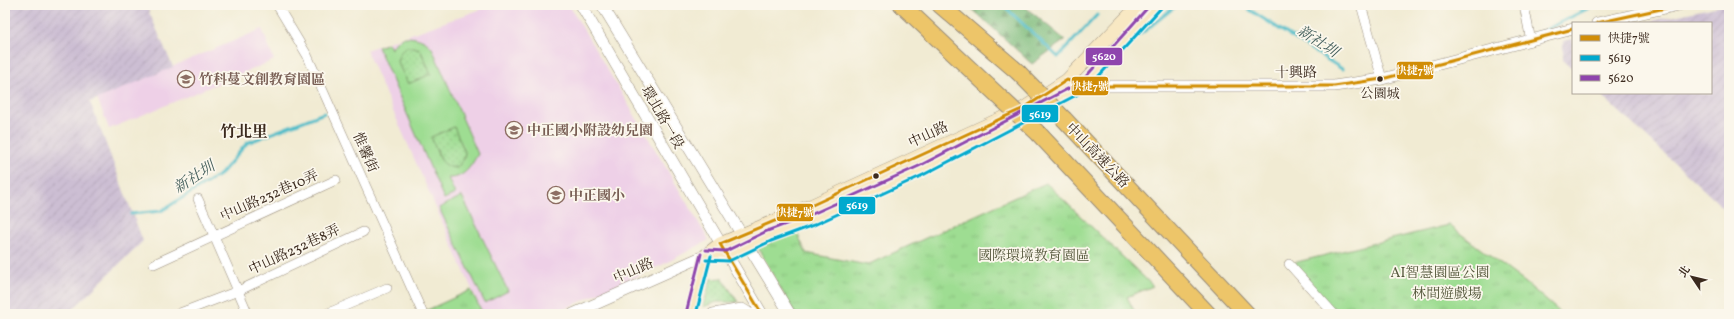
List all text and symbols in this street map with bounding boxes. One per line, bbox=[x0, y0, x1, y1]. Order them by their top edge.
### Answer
water label: 新社圳 bbox=[1293, 21, 1344, 65]
legend bbox=[1572, 22, 1712, 94]
text: 快捷7號 bbox=[1608, 31, 1650, 47]
line badge: 5620 bbox=[1085, 47, 1123, 66]
text: 5620 bbox=[1092, 50, 1116, 65]
text: 5619 bbox=[1608, 51, 1631, 67]
line badge: 快捷7號 bbox=[1396, 61, 1434, 80]
street label: 十興路 bbox=[1275, 64, 1317, 83]
text: 快捷7號 bbox=[1396, 64, 1434, 79]
school or university icon: 竹科蔓文創教育園區 bbox=[176, 69, 196, 89]
place label: 竹科蔓文創教育園區 bbox=[199, 71, 325, 90]
text: 5620 bbox=[1608, 71, 1633, 87]
marker: 公園城 bbox=[1375, 74, 1385, 84]
line badge: 快捷7號 bbox=[1071, 76, 1109, 96]
text: 快捷7號 bbox=[1071, 80, 1109, 95]
street label: 環北路一段 bbox=[636, 83, 687, 153]
place label: 公園城 bbox=[1360, 86, 1400, 104]
line badge: 5619 bbox=[1021, 104, 1059, 123]
text: 5619 bbox=[1029, 108, 1051, 123]
street label: 中山路 bbox=[906, 118, 952, 153]
street label: 中山高速公路 bbox=[1061, 119, 1133, 193]
school or university icon: 中正國小附設幼兒園 bbox=[504, 120, 524, 140]
district label: 竹北里 bbox=[220, 122, 268, 144]
place label: 中正國小附設幼兒園 bbox=[527, 122, 653, 141]
street label: 惟馨街 bbox=[347, 130, 382, 176]
water label: 新社圳 bbox=[170, 156, 222, 199]
street label: 中山路232巷10弄 bbox=[217, 166, 322, 227]
unlabelled marker bbox=[871, 171, 881, 181]
school or university icon: 中正國小 bbox=[546, 185, 566, 205]
place label: 中正國小 bbox=[569, 187, 625, 206]
line badge: 5619 bbox=[838, 196, 876, 215]
text: 5619 bbox=[846, 199, 868, 214]
line badge: 快捷7號 bbox=[776, 203, 814, 222]
text: 快捷7號 bbox=[776, 206, 814, 221]
street label: 中山路232巷8弄 bbox=[246, 221, 343, 280]
park label: 國際環境教育園區 bbox=[978, 247, 1090, 266]
street label: 中山路 bbox=[611, 254, 657, 289]
north arrow bbox=[1672, 257, 1712, 297]
text: 北 bbox=[1676, 263, 1694, 281]
park label: AI智慧園區公園 bbox=[1391, 264, 1489, 283]
park label: 林間遊戲場 bbox=[1412, 285, 1482, 304]

